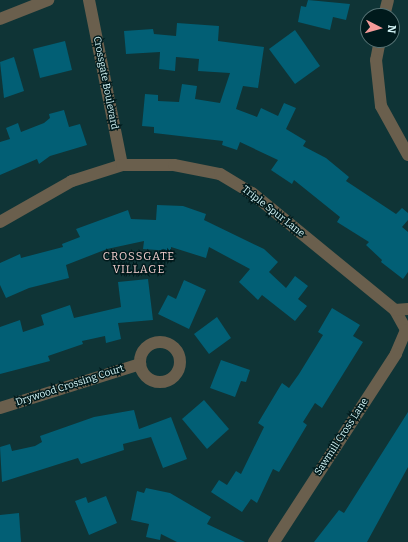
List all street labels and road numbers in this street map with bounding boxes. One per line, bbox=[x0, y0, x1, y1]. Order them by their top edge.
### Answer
street label: Crossgate Boulevard bbox=[90, 35, 120, 131]
street label: Triple Spur Lane bbox=[239, 184, 307, 240]
street label: Drywood Crossing Court bbox=[14, 363, 126, 409]
street label: Sawmill Cross Lane bbox=[313, 396, 371, 478]

